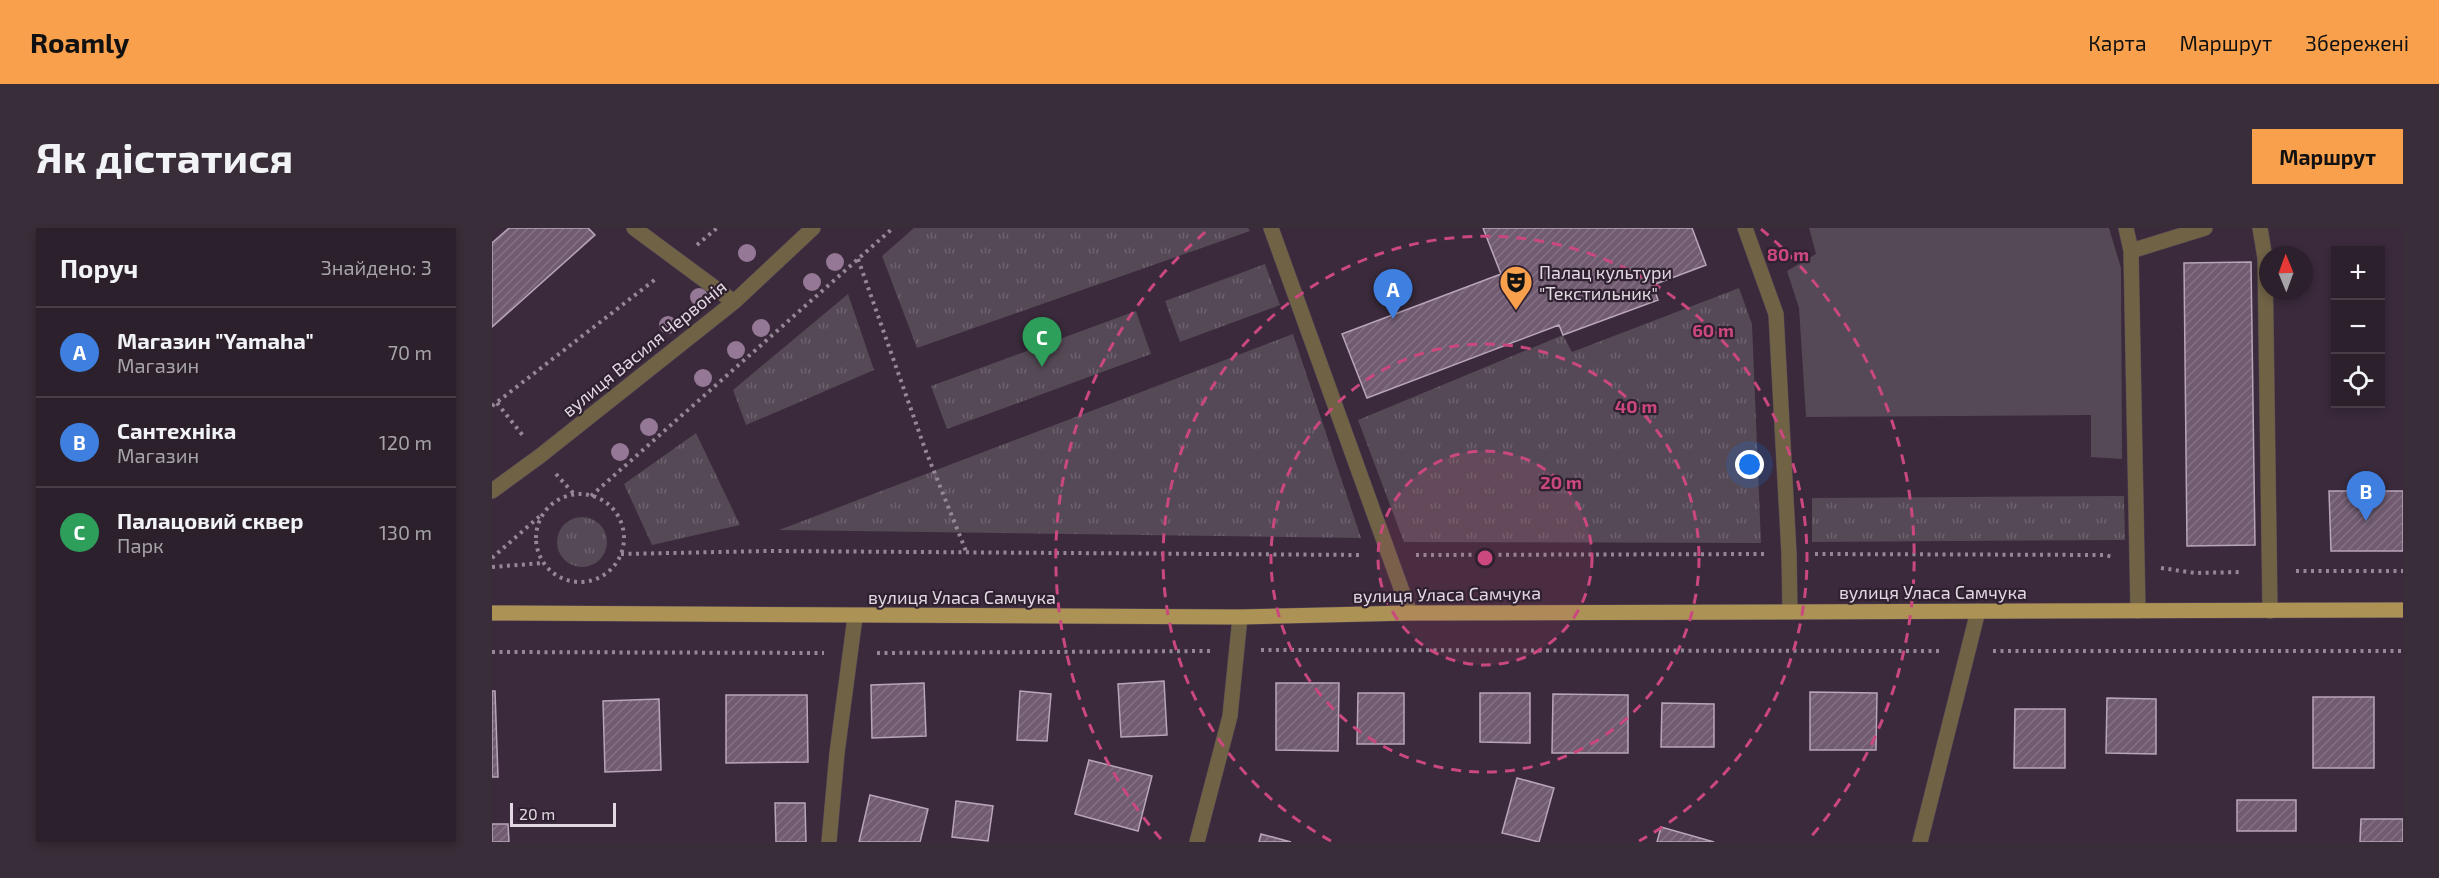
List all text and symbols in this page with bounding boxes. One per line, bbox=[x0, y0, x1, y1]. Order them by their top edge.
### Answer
text: Roamly bbox=[30, 25, 129, 59]
text: Карта bbox=[2088, 30, 2147, 55]
text: Маршрут bbox=[2180, 30, 2272, 55]
text: Збережені bbox=[2305, 30, 2409, 55]
button: Маршрут bbox=[2252, 129, 2403, 184]
text: Як дістатися bbox=[36, 131, 293, 181]
text: 80 m bbox=[1767, 243, 1809, 265]
north arrow bbox=[2259, 246, 2313, 300]
map controls bbox=[2331, 246, 2385, 408]
button: + bbox=[2331, 246, 2385, 300]
text: Поруч bbox=[60, 252, 138, 283]
text: Знайдено: 3 bbox=[321, 255, 432, 279]
place label: Палац культури "Текстильник" bbox=[1539, 261, 1672, 304]
theatre icon: Палац культури "Текстильник" bbox=[1498, 264, 1534, 311]
pin: A bbox=[1374, 270, 1412, 319]
street label: вулиця Василя Червонія bbox=[557, 275, 731, 421]
button: − bbox=[2331, 300, 2385, 354]
pin: C bbox=[1022, 318, 1062, 367]
text: 60 m bbox=[1692, 319, 1734, 341]
text: Магазин "Yamaha" bbox=[117, 327, 314, 353]
text: A bbox=[73, 340, 86, 364]
text: 70 m bbox=[388, 340, 432, 364]
text: Магазин bbox=[117, 353, 199, 377]
button: locate bbox=[2331, 354, 2385, 408]
text: 40 m bbox=[1615, 395, 1657, 417]
text: Сантехніка bbox=[117, 417, 236, 443]
text: B bbox=[73, 430, 86, 454]
text: 120 m bbox=[379, 430, 432, 454]
text: Магазин bbox=[117, 443, 199, 467]
your location bbox=[1735, 450, 1764, 479]
text: 20 m bbox=[1540, 471, 1582, 493]
pin: B bbox=[2346, 472, 2386, 521]
text: Палацовий сквер bbox=[117, 507, 303, 533]
text: C bbox=[74, 520, 85, 544]
text: 130 m bbox=[379, 520, 432, 544]
text: Парк bbox=[117, 533, 164, 557]
centre of rings bbox=[1475, 548, 1495, 568]
street label: вулиця Уласа Самчука bbox=[1353, 581, 1541, 607]
street label: вулиця Уласа Самчука bbox=[1839, 581, 2027, 603]
street label: вулиця Уласа Самчука bbox=[868, 586, 1056, 608]
scale bar bbox=[510, 800, 616, 828]
text: 20 m bbox=[519, 804, 555, 823]

